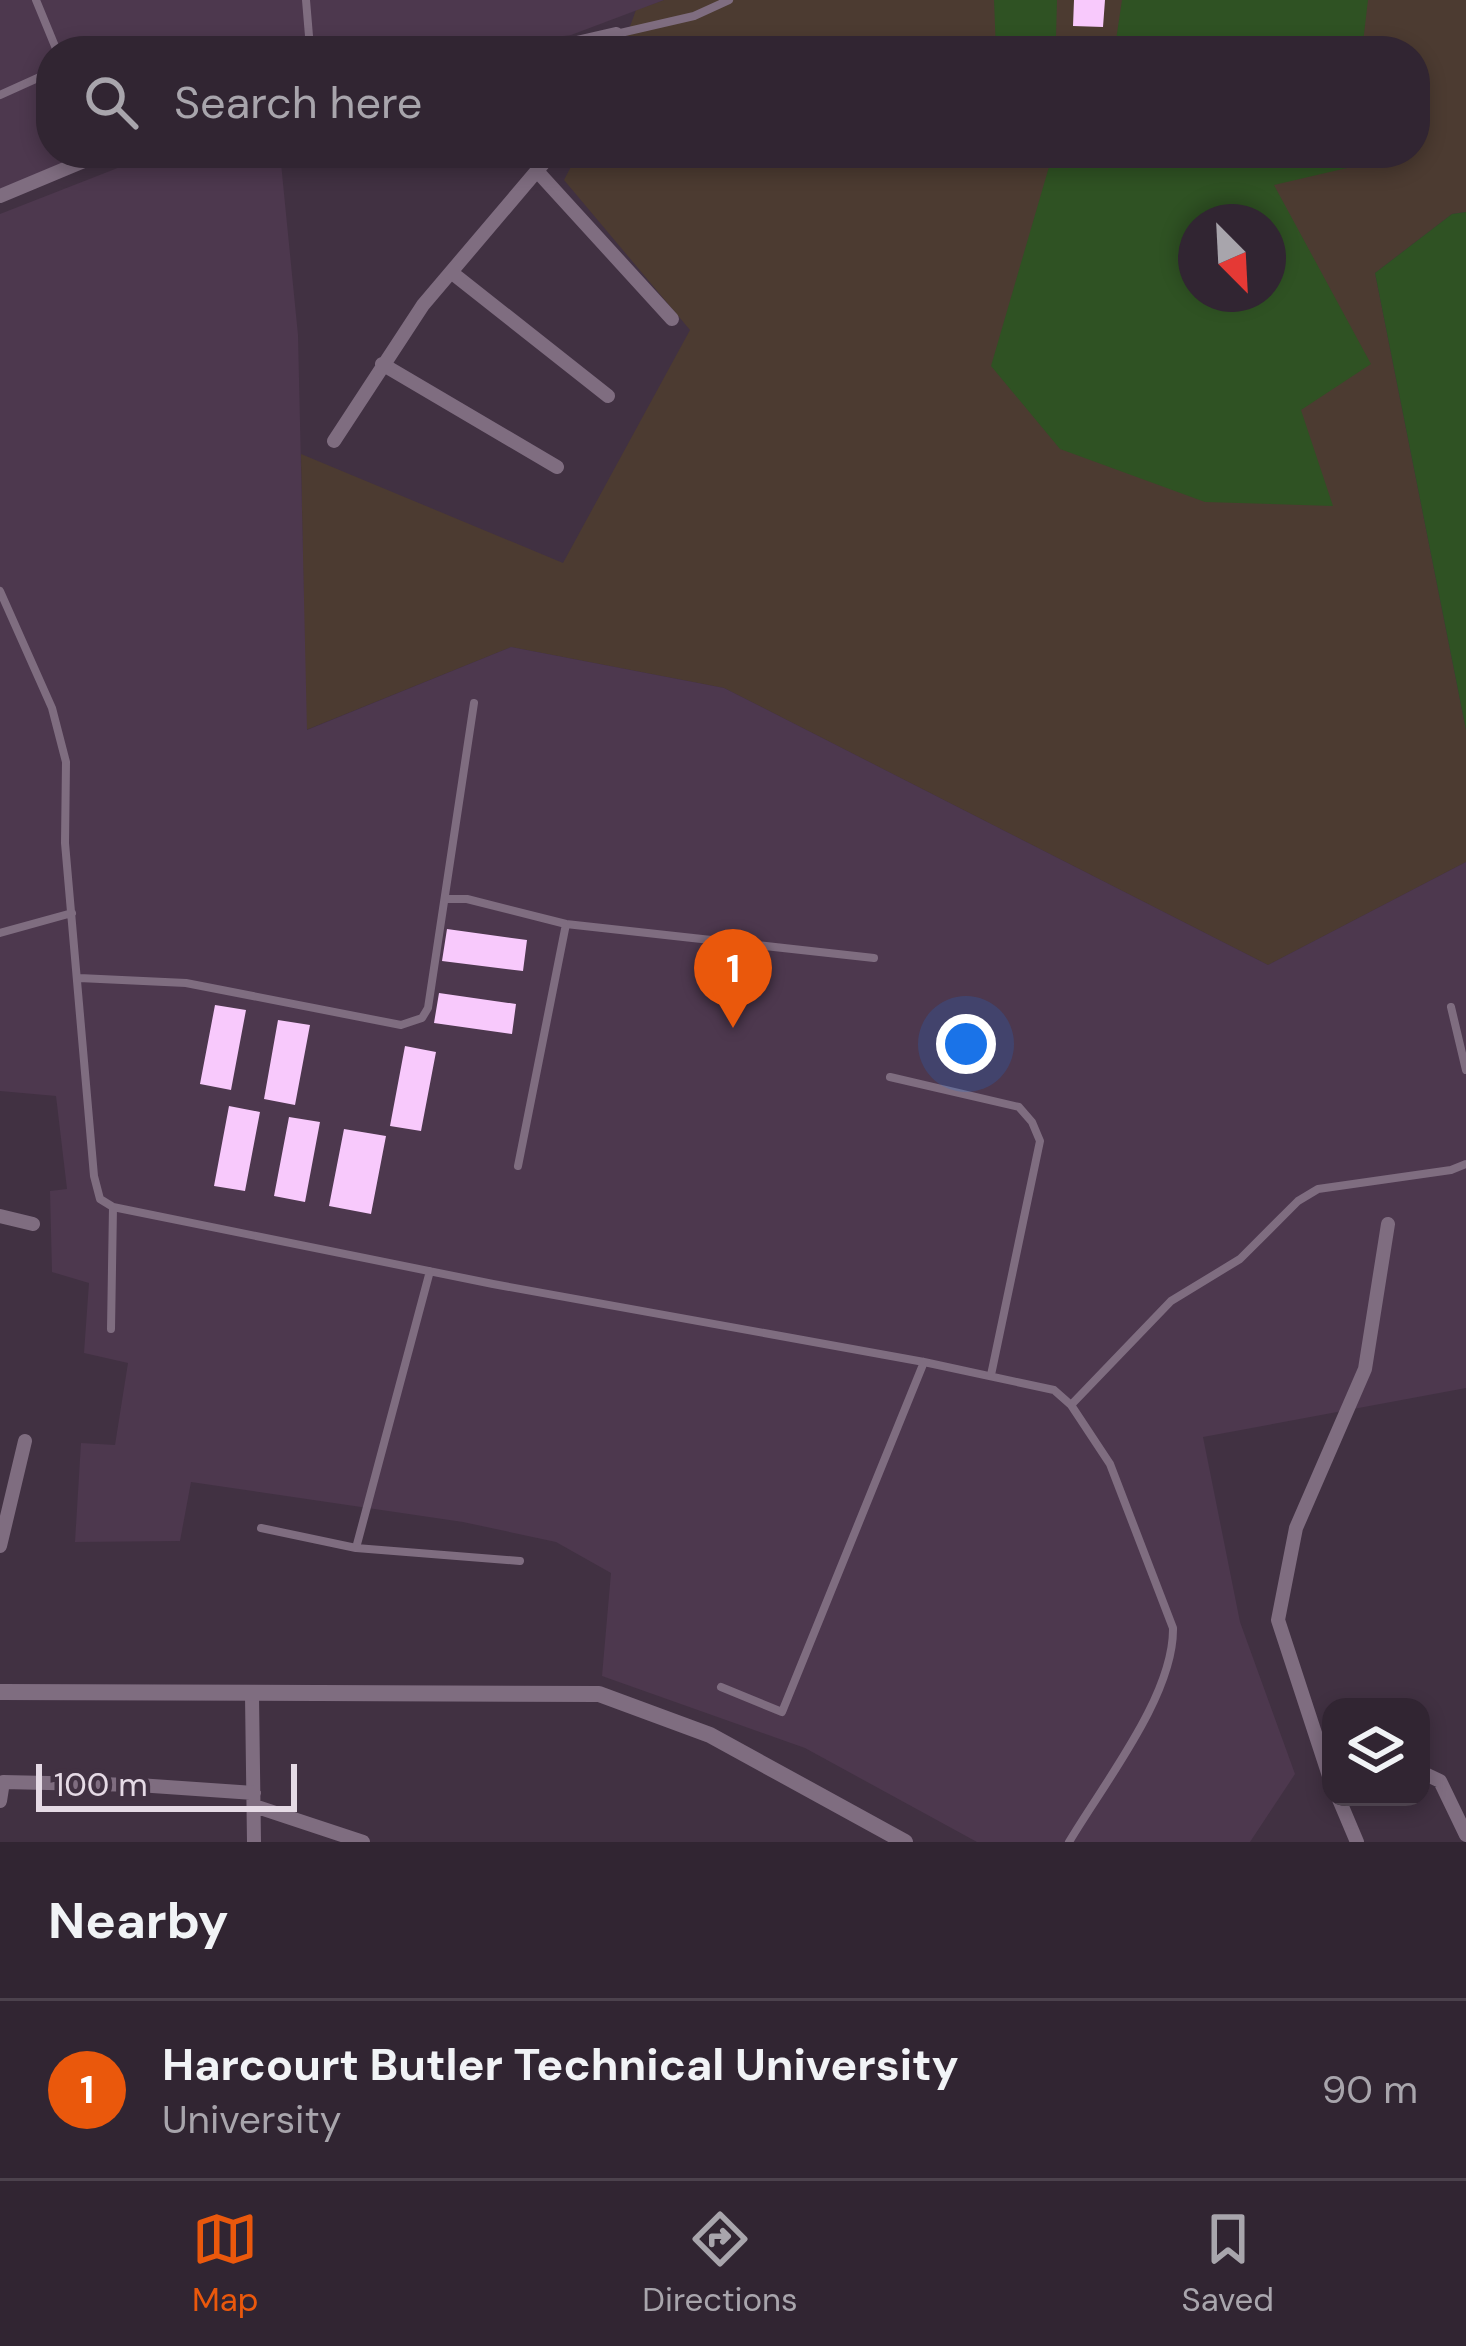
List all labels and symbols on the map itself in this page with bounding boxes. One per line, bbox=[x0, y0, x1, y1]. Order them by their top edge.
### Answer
north arrow bbox=[1178, 204, 1286, 312]
pin: 1 bbox=[694, 929, 772, 1028]
your location bbox=[936, 1014, 996, 1074]
scale bar bbox=[36, 1758, 297, 1811]

